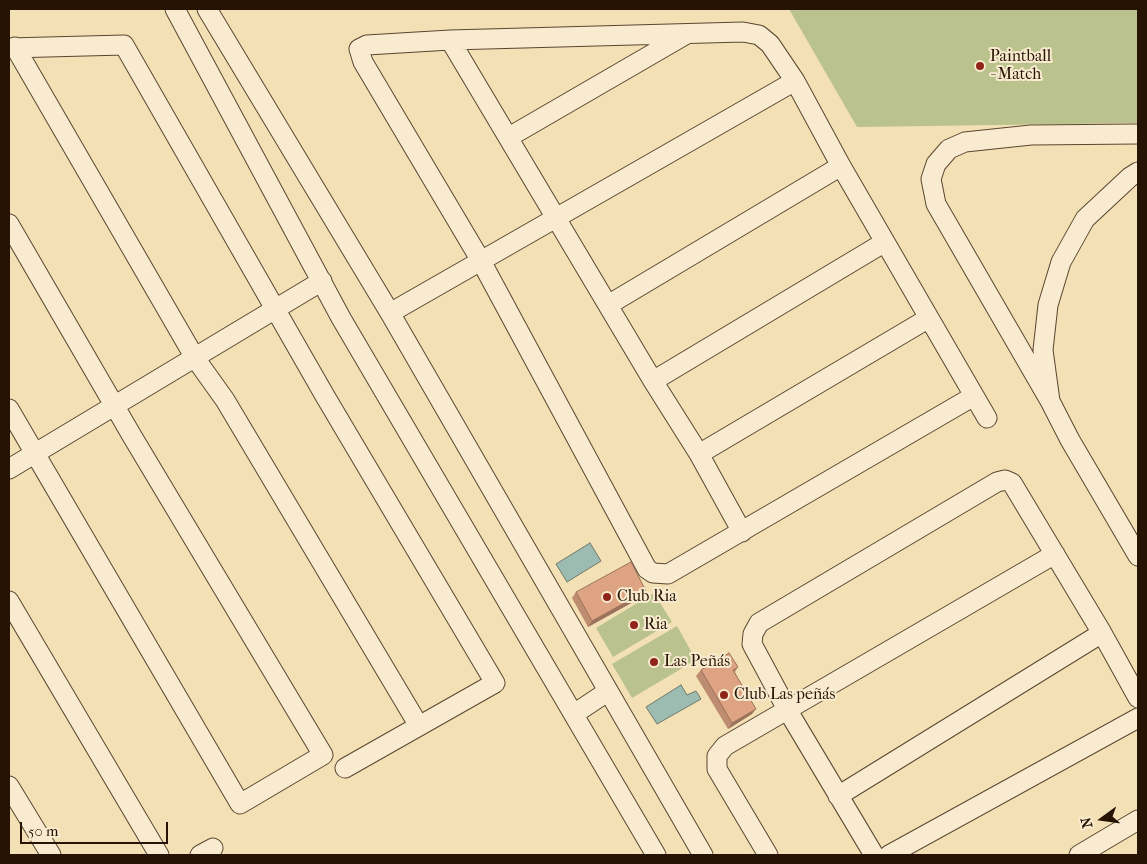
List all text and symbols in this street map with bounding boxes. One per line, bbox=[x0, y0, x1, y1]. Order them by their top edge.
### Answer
place label: Paintball - Match bbox=[990, 47, 1051, 85]
marker: Paintball - Match bbox=[974, 60, 986, 72]
place label: Club Ria bbox=[617, 587, 677, 607]
marker: Club Ria bbox=[601, 591, 613, 603]
place label: Ria bbox=[644, 615, 668, 635]
marker: Ria bbox=[628, 619, 640, 631]
place label: Las Peñás bbox=[664, 652, 730, 672]
marker: Las Peñás bbox=[648, 656, 660, 668]
place label: Club Las peñás bbox=[734, 685, 836, 705]
marker: Club Las peñás bbox=[718, 689, 730, 701]
north arrow bbox=[1077, 794, 1127, 844]
scale bar bbox=[22, 812, 170, 844]
text: N bbox=[1077, 816, 1096, 830]
text: 50 m bbox=[28, 822, 58, 840]

